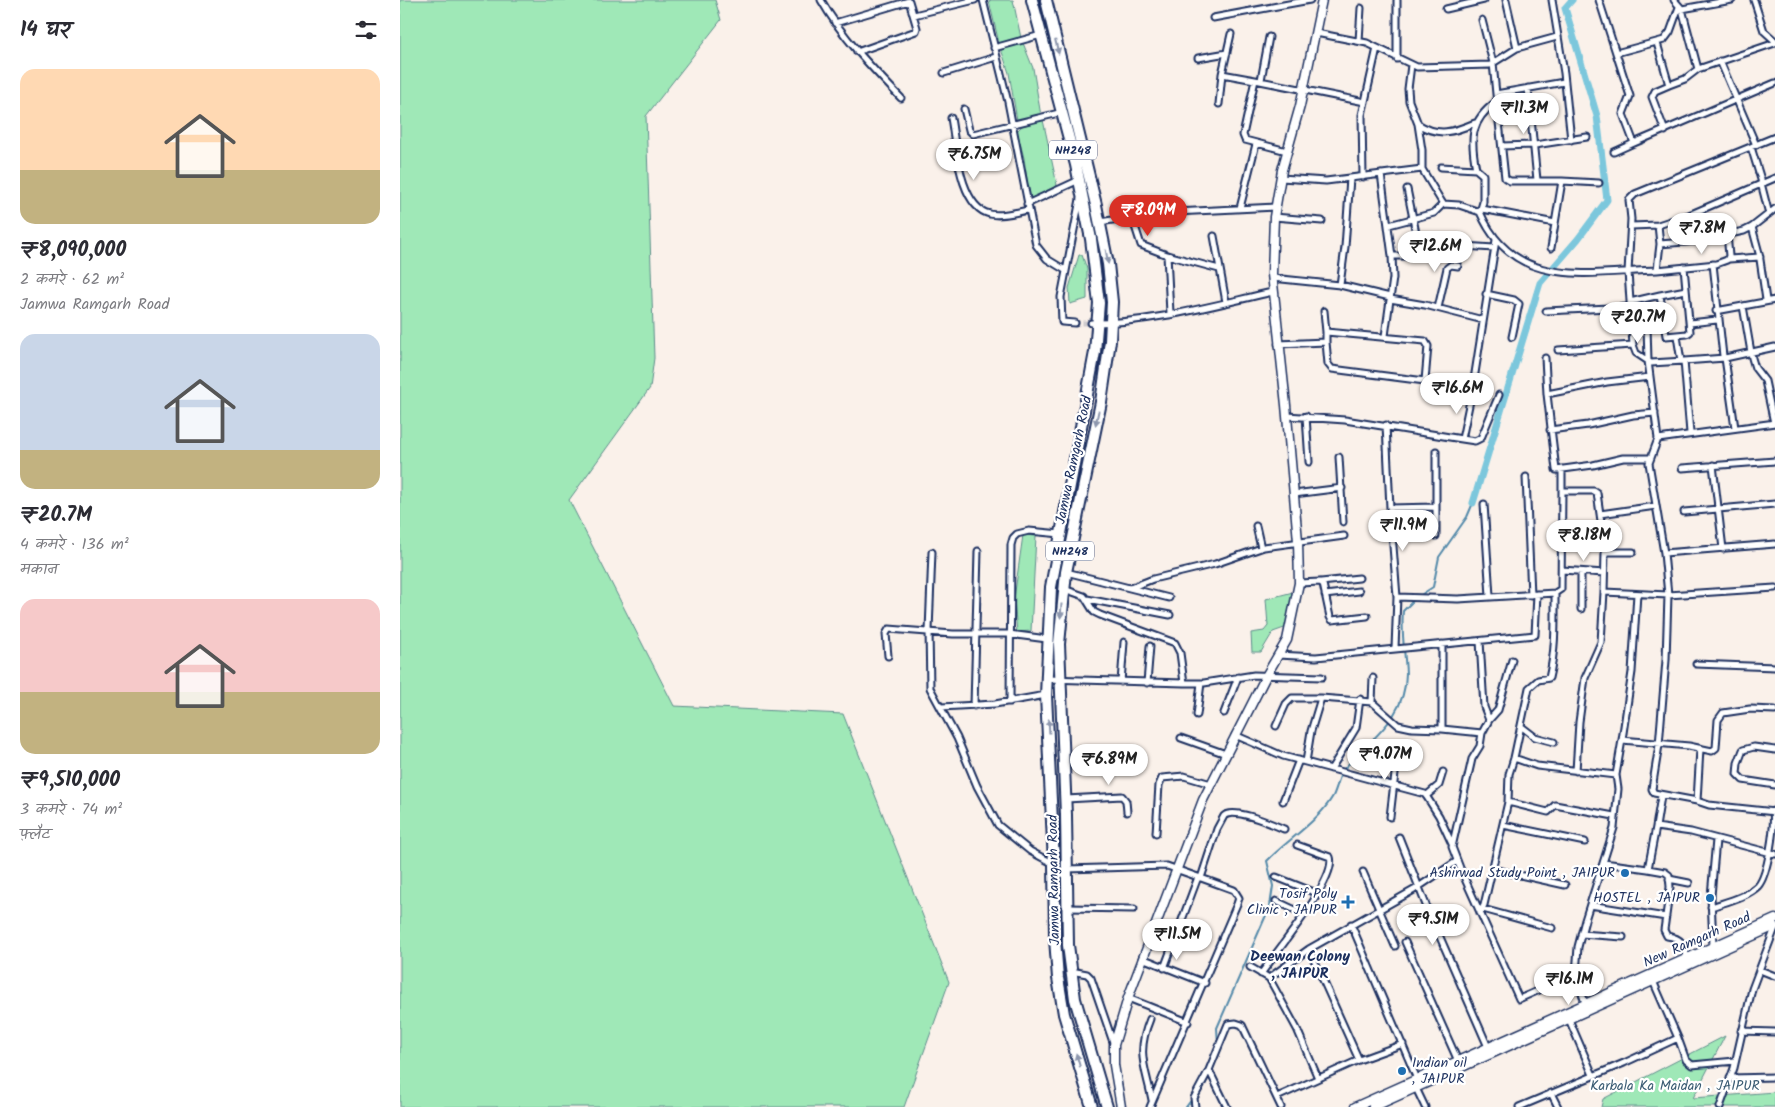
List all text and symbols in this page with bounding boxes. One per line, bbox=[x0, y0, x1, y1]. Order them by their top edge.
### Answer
text: 14 घर bbox=[20, 14, 70, 47]
icon: filters bbox=[352, 16, 380, 44]
one-way arrow bbox=[1054, 40, 1062, 55]
pin: ₹11.3M bbox=[1483, 92, 1565, 135]
text: ₹11.3M bbox=[1500, 96, 1548, 121]
icon: home bbox=[155, 101, 245, 191]
pin: ₹6.75M bbox=[933, 138, 1015, 181]
road number: NH248 bbox=[1049, 140, 1097, 160]
text: ₹6.75M bbox=[947, 142, 1001, 167]
pin: ₹8.09M bbox=[1107, 194, 1189, 237]
text: ₹8.09M bbox=[1120, 198, 1176, 223]
pin: ₹7.8M bbox=[1667, 212, 1737, 255]
text: ₹7.8M bbox=[1679, 216, 1725, 241]
pin: ₹12.6M bbox=[1394, 230, 1476, 273]
text: ₹8,090,000 bbox=[20, 234, 126, 267]
text: ₹12.6M bbox=[1409, 234, 1461, 259]
one-way arrow bbox=[1103, 249, 1111, 265]
text: 2 कमरे · 62 m² bbox=[20, 267, 124, 292]
text: Jamwa Ramgarh Road bbox=[20, 292, 169, 317]
pin: ₹20.7M bbox=[1597, 302, 1679, 344]
text: ₹20.7M bbox=[1611, 305, 1665, 330]
icon: home bbox=[155, 366, 245, 456]
pin: ₹16.6M bbox=[1416, 372, 1498, 415]
text: ₹16.6M bbox=[1431, 376, 1483, 401]
street label: Jamwa Ramgarh Road bbox=[1050, 393, 1099, 526]
one-way arrow bbox=[1093, 410, 1101, 426]
text: ₹20.7M bbox=[20, 499, 92, 532]
pin: ₹11.9M bbox=[1362, 510, 1444, 552]
text: ₹11.9M bbox=[1379, 513, 1427, 538]
pin: ₹8.18M bbox=[1543, 520, 1625, 562]
text: ₹8.18M bbox=[1557, 523, 1611, 548]
text: 4 कमरे · 136 m² bbox=[20, 532, 129, 557]
road number: NH248 bbox=[1046, 542, 1094, 560]
text: मकान bbox=[20, 557, 57, 582]
one-way arrow bbox=[1057, 604, 1065, 620]
icon: home bbox=[155, 631, 245, 721]
one-way arrow bbox=[1044, 717, 1052, 733]
pin: ₹9.07M bbox=[1344, 738, 1426, 781]
text: ₹9.07M bbox=[1358, 742, 1412, 767]
pin: ₹6.89M bbox=[1068, 744, 1150, 786]
text: ₹6.89M bbox=[1081, 747, 1137, 772]
text: ₹9,510,000 bbox=[20, 764, 120, 797]
text: 3 कमरे · 74 m² bbox=[20, 797, 122, 822]
street label: Jamwa Ramgarh Road bbox=[1042, 813, 1066, 946]
text: फ़्लैट bbox=[20, 822, 51, 847]
place label: Ashirwad Study Point , JAIPUR bbox=[1430, 862, 1615, 884]
marker: Ashirwad Study Point , JAIPUR bbox=[1619, 867, 1631, 879]
place label: Tosif Poly Clinic , JAIPUR bbox=[1247, 883, 1337, 921]
place label: HOSTEL , JAIPUR bbox=[1593, 887, 1700, 909]
marker: HOSTEL , JAIPUR bbox=[1704, 892, 1716, 904]
marker: Tosif Poly Clinic , JAIPUR bbox=[1341, 895, 1355, 909]
pin: ₹9.51M bbox=[1392, 904, 1474, 946]
street label: New Ramgarh Road bbox=[1640, 906, 1755, 974]
text: ₹9.51M bbox=[1408, 907, 1458, 932]
pin: ₹11.5M bbox=[1136, 918, 1218, 961]
text: ₹11.5M bbox=[1153, 922, 1201, 947]
district label: Deewan Colony , JAIPUR bbox=[1250, 945, 1350, 986]
pin: ₹16.1M bbox=[1528, 964, 1610, 1006]
text: ₹16.1M bbox=[1545, 967, 1593, 992]
place label: Indian oil , JAIPUR bbox=[1412, 1052, 1467, 1090]
one-way arrow bbox=[1073, 1053, 1081, 1068]
marker: Indian oil , JAIPUR bbox=[1396, 1065, 1408, 1077]
park label: Karbala Ka Maidan , JAIPUR bbox=[1590, 1075, 1760, 1097]

